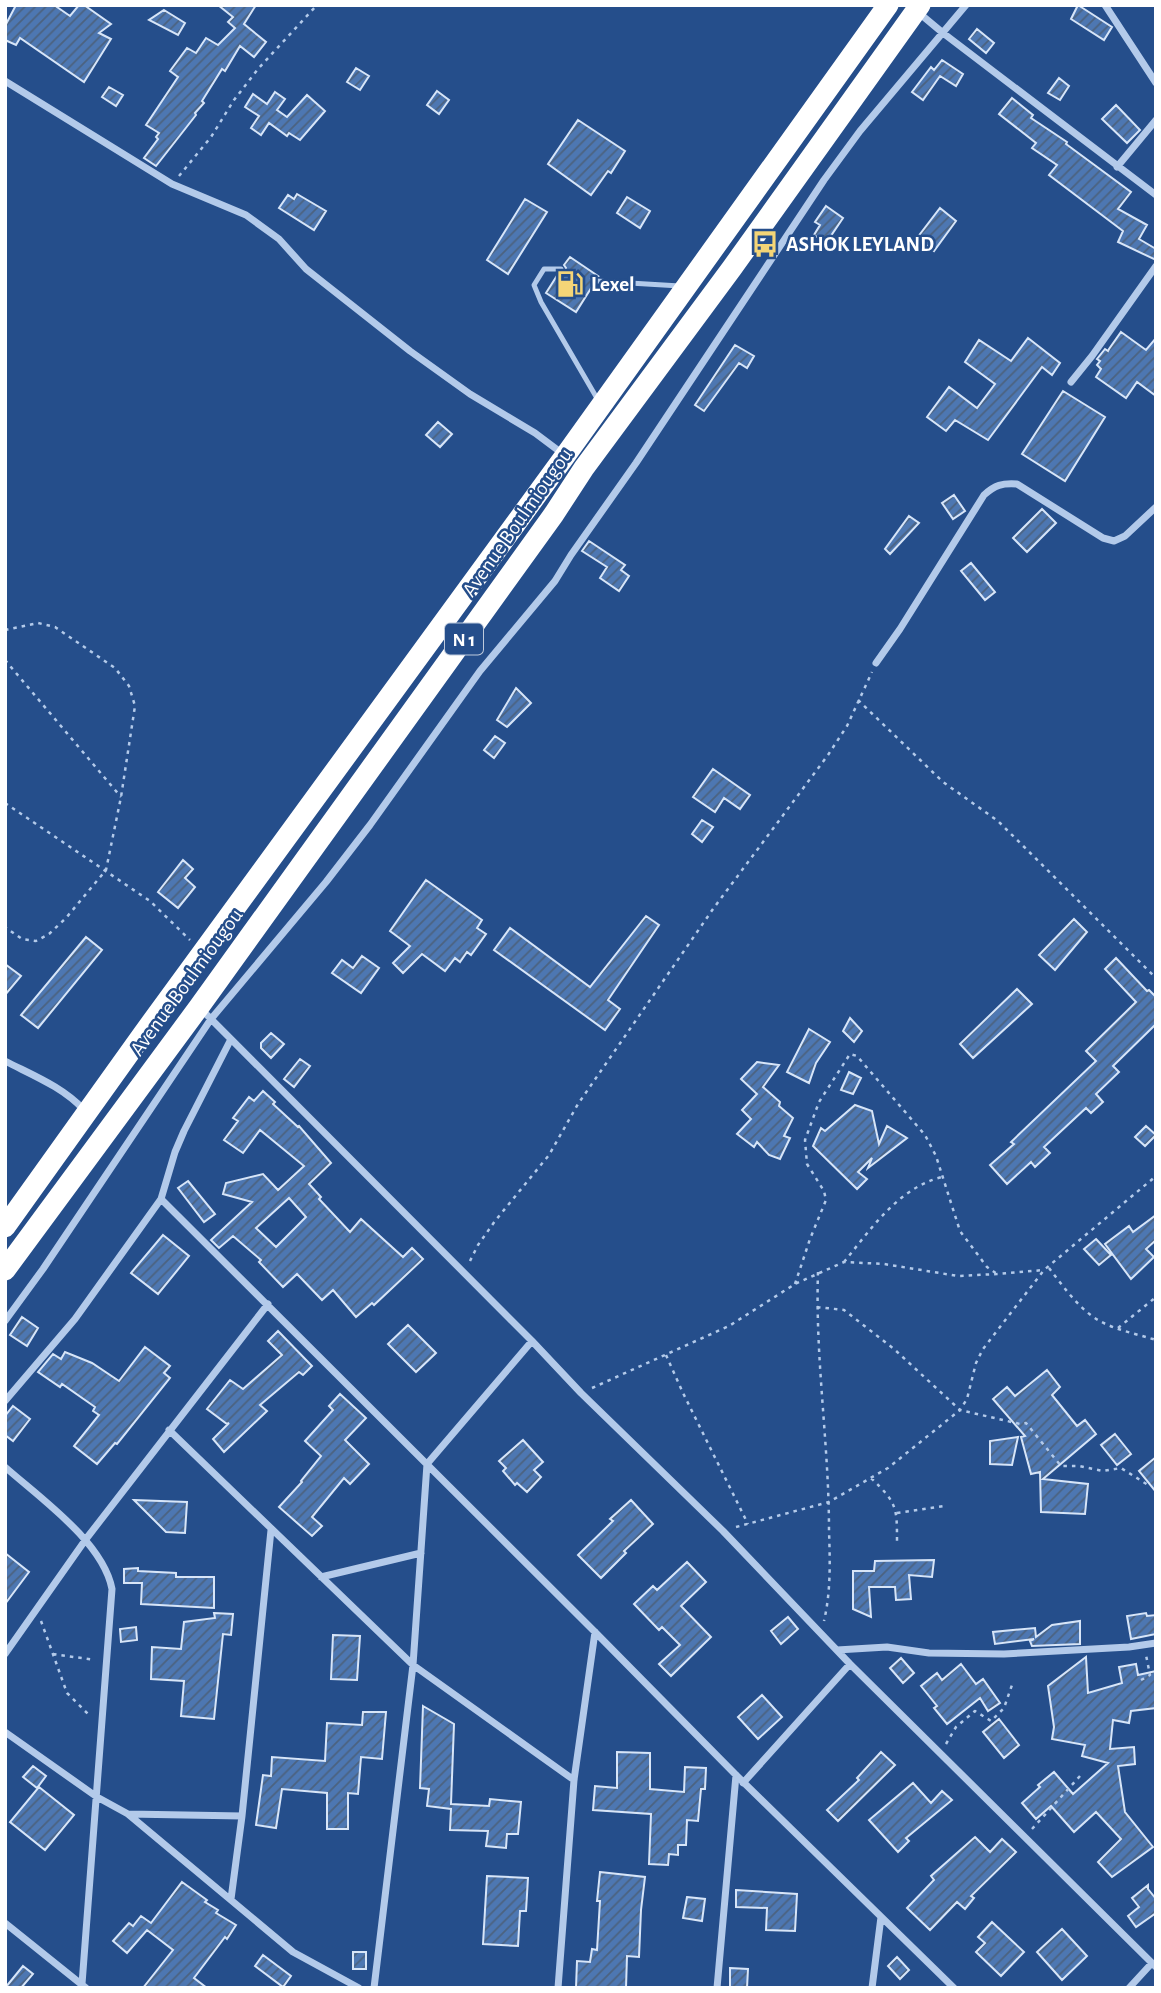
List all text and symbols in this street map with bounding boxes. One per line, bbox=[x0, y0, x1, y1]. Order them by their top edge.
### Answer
bus stop icon: ASHOK LEYLAND bbox=[750, 229, 780, 259]
place label: ASHOK LEYLAND bbox=[786, 234, 934, 255]
fuel station icon: Lexel bbox=[555, 269, 585, 299]
place label: Lexel bbox=[591, 274, 635, 295]
street label: Avenue Boulmiougou bbox=[458, 444, 577, 600]
road number: N 1 bbox=[445, 624, 483, 654]
street label: Avenue Boulmiougou bbox=[126, 905, 247, 1060]

